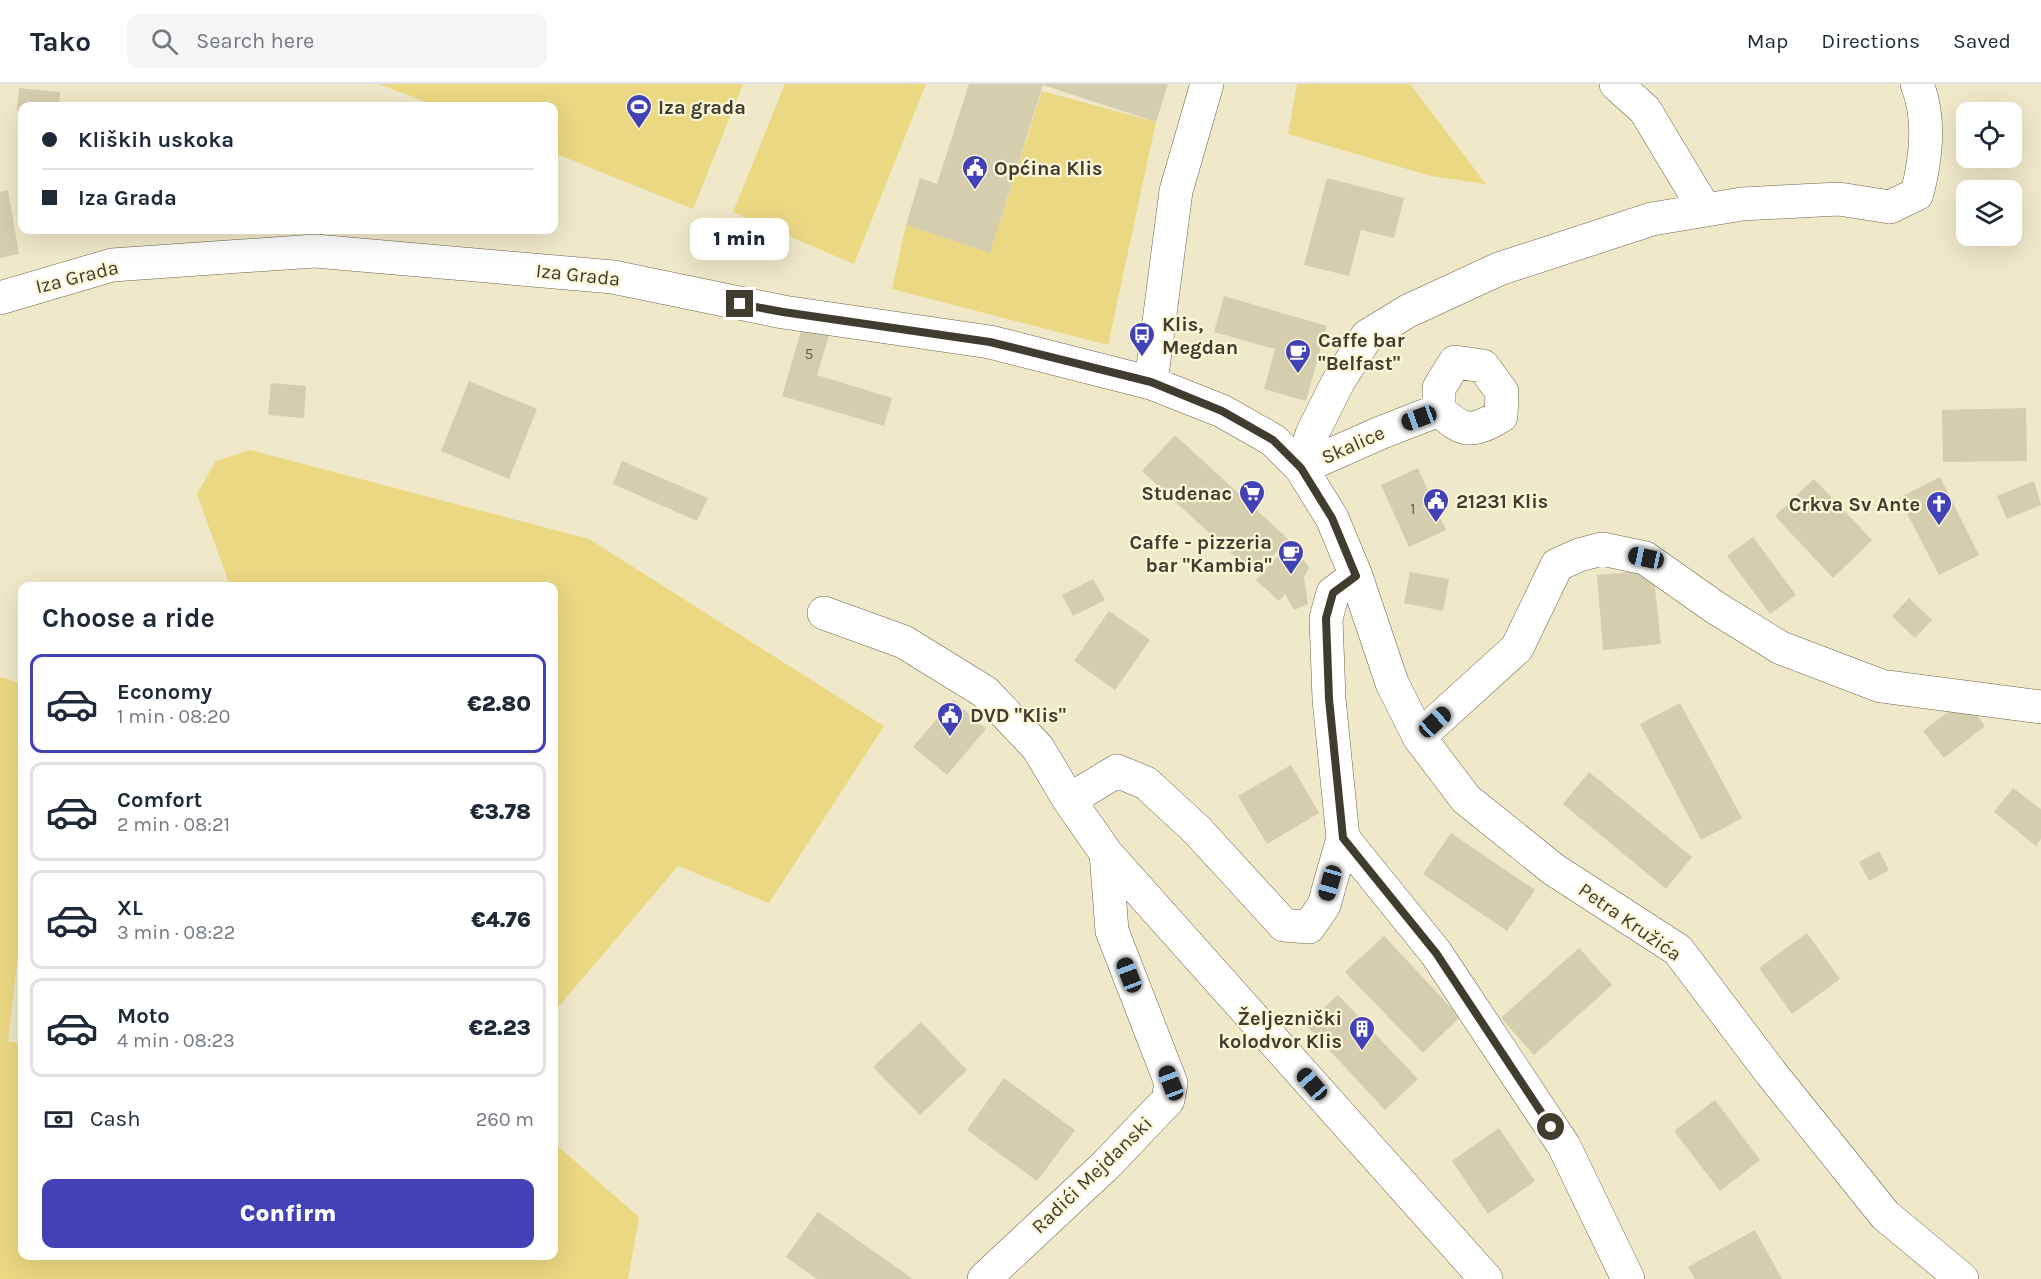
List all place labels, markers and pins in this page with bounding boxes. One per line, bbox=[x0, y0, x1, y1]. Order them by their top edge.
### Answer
sports icon: Iza grada bbox=[624, 92, 654, 130]
place label: Iza grada bbox=[658, 96, 746, 119]
public building icon: Općina Klis bbox=[960, 153, 990, 191]
place label: Općina Klis bbox=[994, 157, 1103, 180]
place label: Klis, Megdan bbox=[1162, 313, 1238, 359]
bus stop icon: Klis, Megdan bbox=[1127, 320, 1157, 358]
place label: Caffe bar "Belfast" bbox=[1318, 329, 1405, 375]
cafe icon: Caffe bar "Belfast" bbox=[1283, 337, 1313, 375]
supermarket icon: Studenac bbox=[1237, 478, 1267, 516]
place label: Studenac bbox=[1141, 482, 1232, 505]
public building icon: 21231 Klis bbox=[1421, 486, 1451, 524]
church icon: Crkva Sv Ante bbox=[1924, 489, 1954, 527]
place label: 21231 Klis bbox=[1456, 490, 1548, 513]
place label: Crkva Sv Ante bbox=[1789, 493, 1920, 516]
place label: Caffe - pizzeria bar "Kambia" bbox=[1129, 531, 1272, 577]
cafe icon: Caffe - pizzeria bar "Kambia" bbox=[1276, 538, 1306, 576]
public building icon: DVD "Klis" bbox=[935, 700, 965, 738]
place label: DVD "Klis" bbox=[970, 704, 1066, 727]
place label: Željeznički kolodvor Klis bbox=[1218, 1006, 1342, 1053]
building icon: Željeznički kolodvor Klis bbox=[1347, 1014, 1377, 1052]

